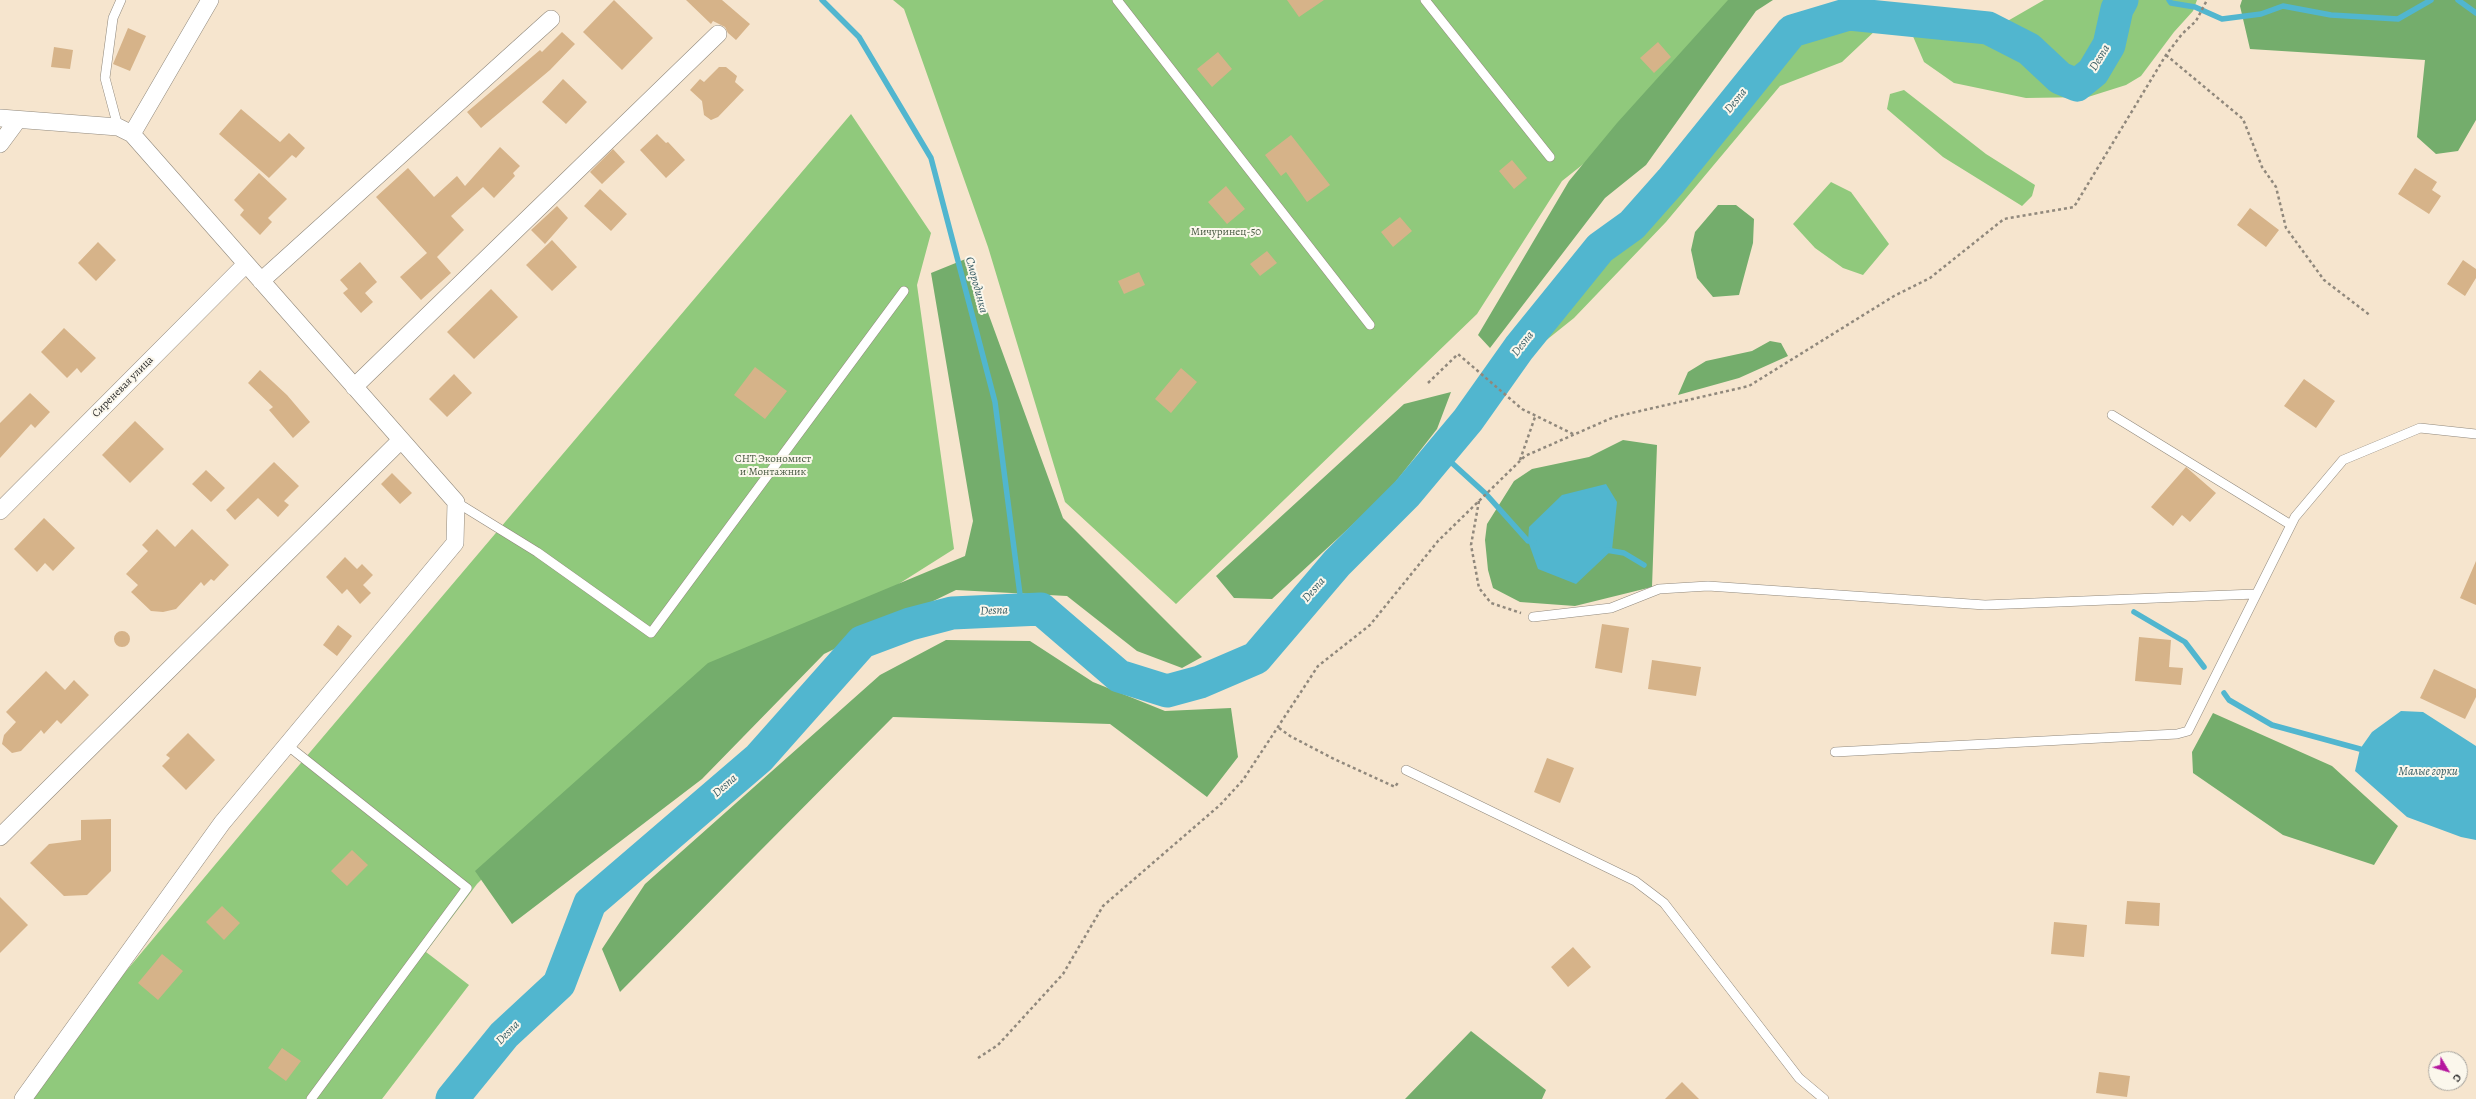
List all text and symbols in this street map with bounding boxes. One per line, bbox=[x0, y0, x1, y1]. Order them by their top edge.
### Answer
water label: Desna bbox=[2087, 42, 2113, 74]
water label: Desna bbox=[1722, 86, 1750, 116]
park label: Мичуринец-50 bbox=[1191, 225, 1261, 239]
water label: Смородинка bbox=[962, 255, 990, 315]
water label: Desna bbox=[1509, 329, 1537, 359]
street label: Сиреневая улица bbox=[90, 354, 156, 420]
park label: СНТ Экономист и Монтажник bbox=[735, 452, 811, 478]
water label: Desna bbox=[1299, 575, 1329, 605]
water label: Desna bbox=[980, 603, 1008, 619]
water label: Малые горки bbox=[2398, 765, 2458, 779]
water label: Desna bbox=[710, 771, 740, 801]
water label: Desna bbox=[493, 1018, 523, 1048]
north arrow bbox=[2428, 1051, 2468, 1091]
text: С bbox=[2449, 1071, 2465, 1085]

